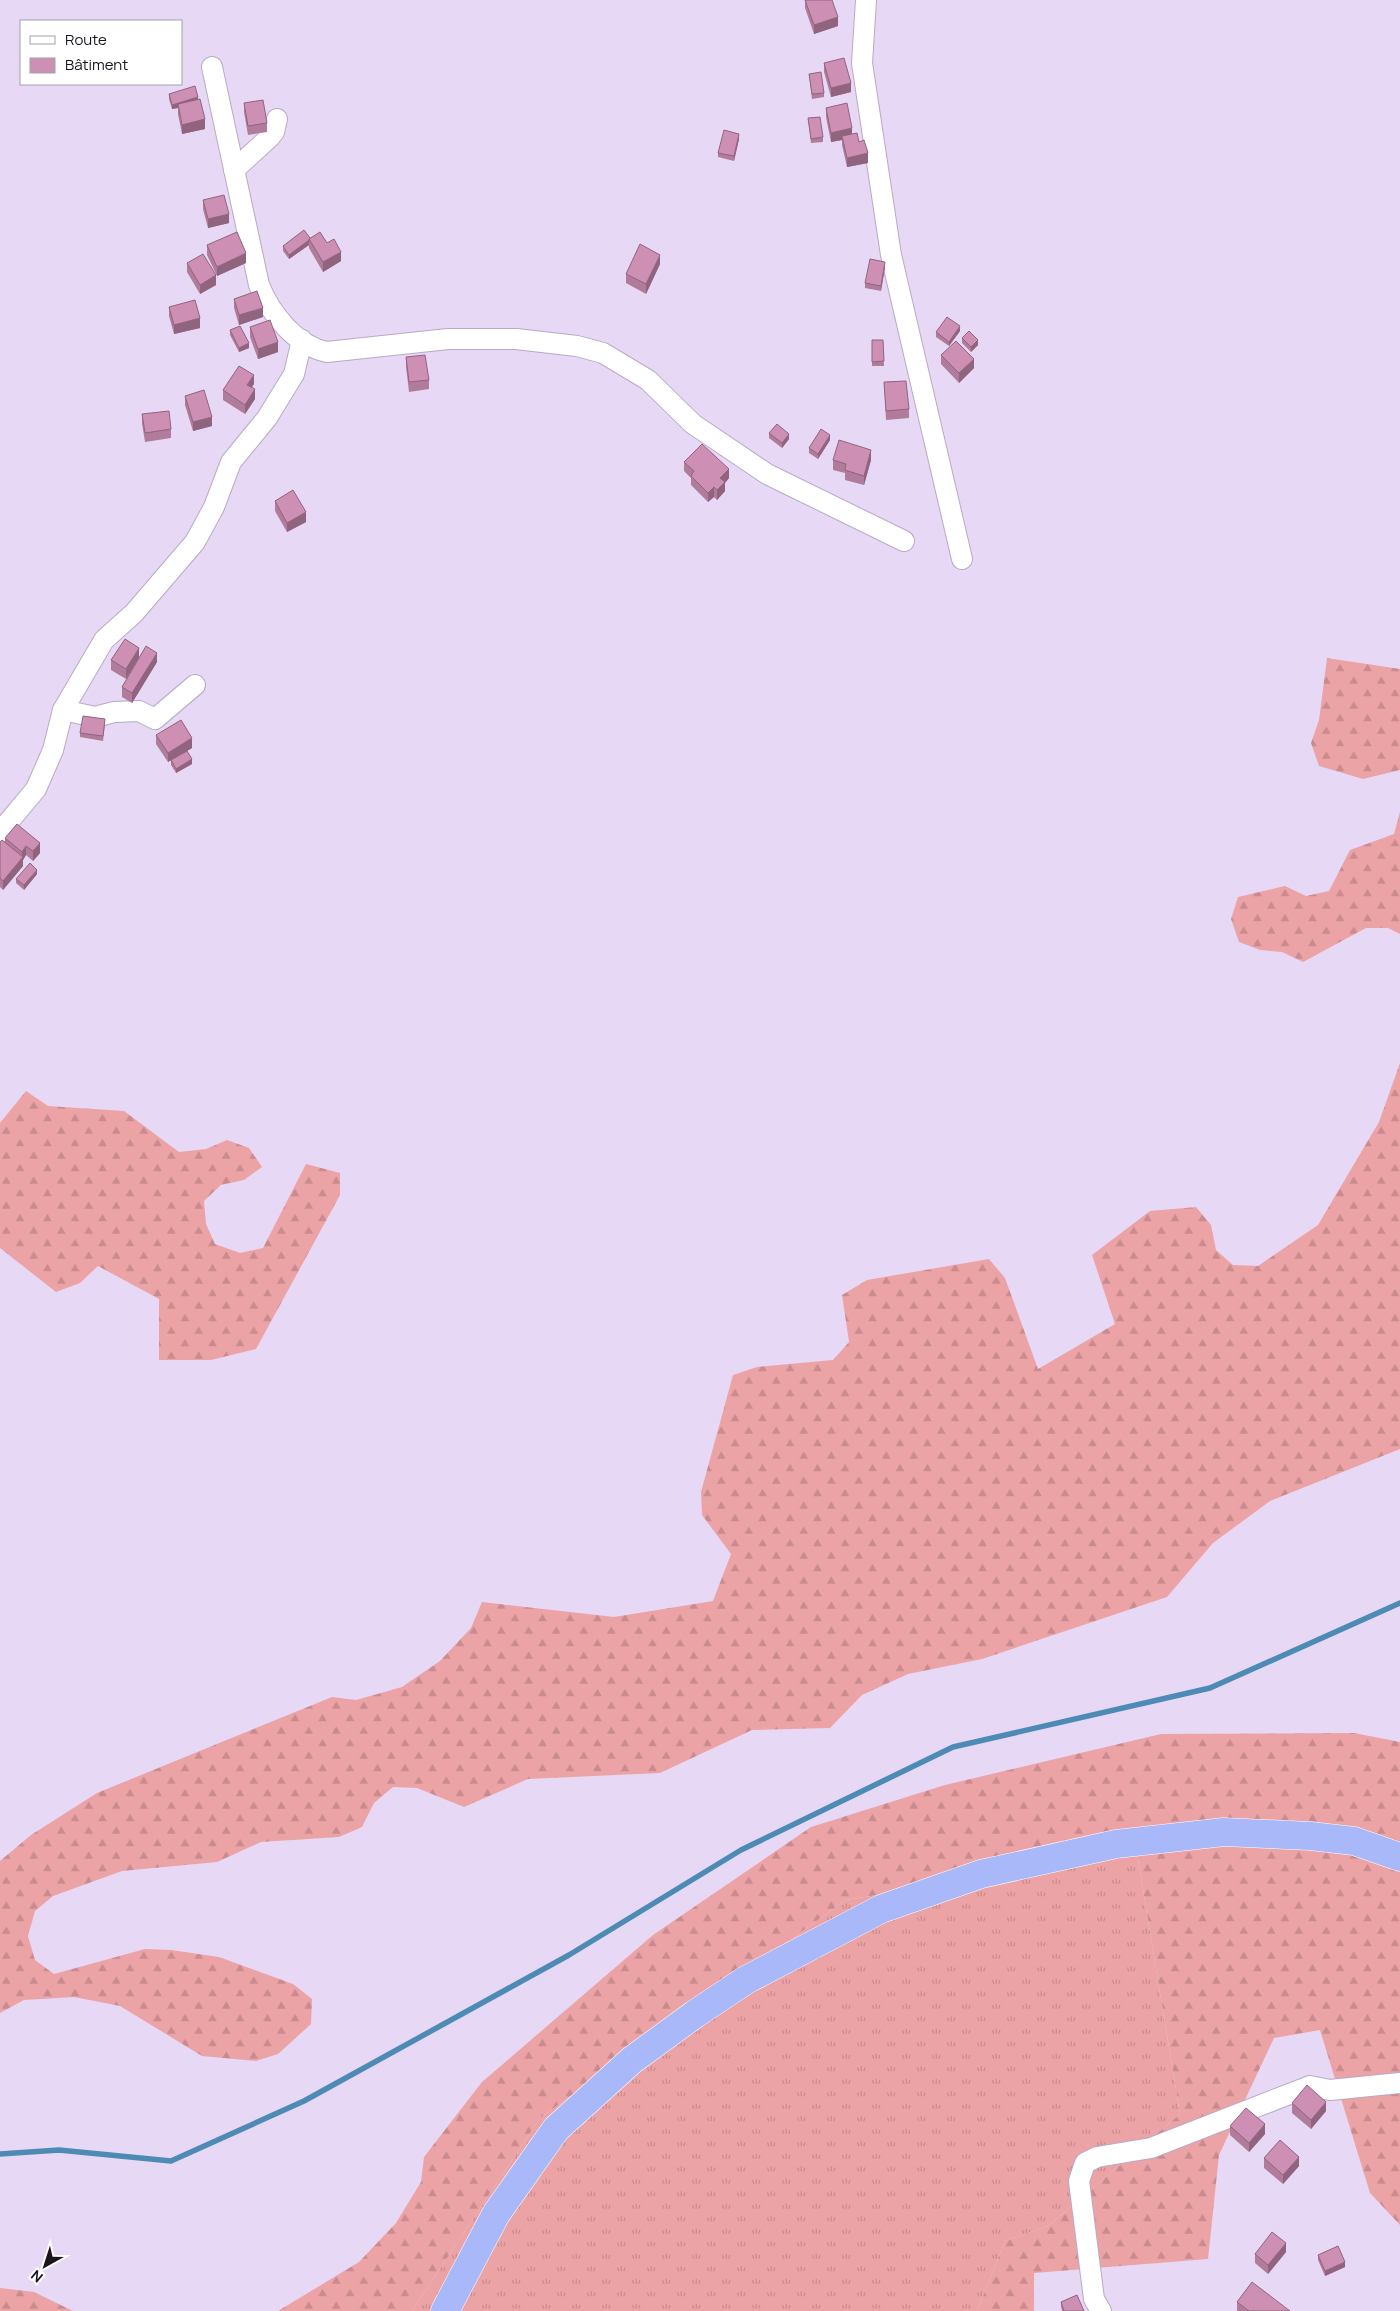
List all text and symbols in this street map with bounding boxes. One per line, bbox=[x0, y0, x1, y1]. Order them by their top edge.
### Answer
legend bbox=[20, 20, 182, 85]
text: Route bbox=[65, 29, 107, 50]
text: Bâtiment bbox=[65, 54, 128, 75]
north arrow bbox=[20, 2241, 70, 2291]
text: N bbox=[27, 2266, 46, 2287]

